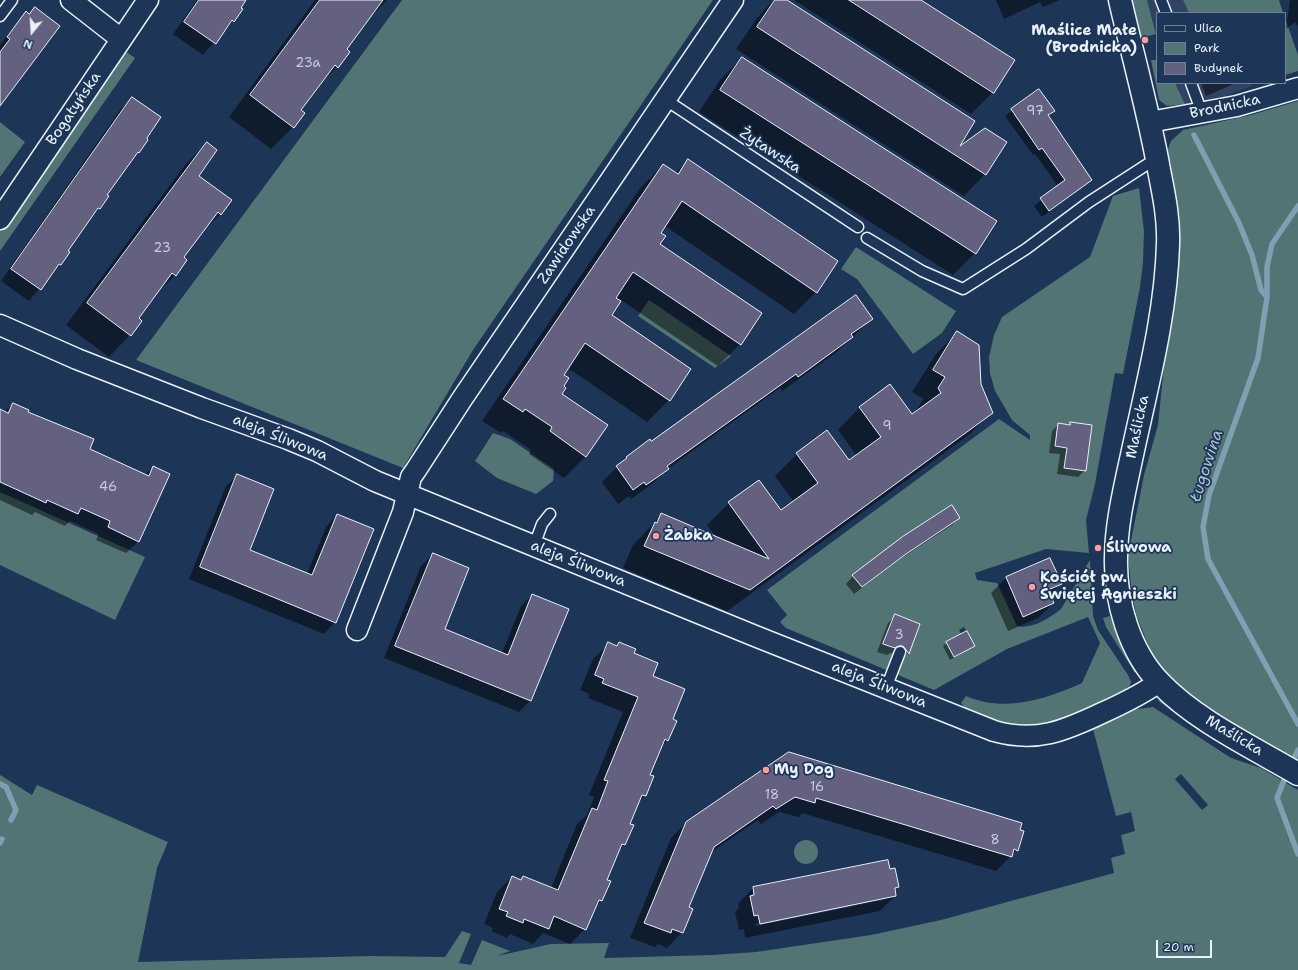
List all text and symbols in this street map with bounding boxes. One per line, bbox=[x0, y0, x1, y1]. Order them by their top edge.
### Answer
north arrow bbox=[12, 12, 52, 52]
legend bbox=[1156, 12, 1286, 84]
text: Ulica bbox=[1194, 20, 1222, 36]
place label: Maślice Małe (Brodnicka) bbox=[1031, 22, 1137, 57]
text: N bbox=[22, 35, 35, 52]
marker: Maślice Małe (Brodnicka) bbox=[1140, 35, 1150, 45]
text: Park bbox=[1194, 40, 1220, 56]
house number: 23a bbox=[295, 56, 321, 72]
text: Budynek bbox=[1194, 60, 1243, 76]
street label: Bogatyńska bbox=[43, 69, 105, 149]
street label: Brodnicka bbox=[1188, 91, 1262, 123]
house number: 97 bbox=[1026, 104, 1044, 120]
street label: Żytawska bbox=[736, 124, 804, 178]
street label: Zawidowska bbox=[534, 202, 600, 288]
house number: 23 bbox=[153, 241, 171, 257]
street label: Maślicka bbox=[1123, 394, 1153, 460]
street label: aleja Śliwowa bbox=[230, 411, 330, 465]
house number: 9 bbox=[882, 419, 892, 435]
water label: Ługowina bbox=[1186, 427, 1228, 505]
house number: 46 bbox=[99, 480, 117, 496]
place label: Żabka bbox=[664, 527, 713, 545]
marker: Żabka bbox=[651, 531, 661, 541]
street label: aleja Śliwowa bbox=[528, 537, 628, 591]
place label: Śliwowa bbox=[1106, 539, 1172, 557]
marker: Śliwowa bbox=[1093, 543, 1103, 553]
place label: Kościół pw. Świętej Agnieszki bbox=[1040, 569, 1177, 604]
marker: Kościół pw. Świętej Agnieszki bbox=[1027, 582, 1037, 592]
house number: 3 bbox=[894, 628, 904, 644]
street label: aleja Śliwowa bbox=[829, 658, 929, 712]
street label: Maślicka bbox=[1202, 712, 1266, 760]
place label: My Dog bbox=[774, 761, 834, 779]
marker: My Dog bbox=[761, 765, 771, 775]
house number: 16 bbox=[810, 780, 824, 796]
house number: 18 bbox=[765, 788, 779, 804]
house number: 8 bbox=[990, 833, 1000, 849]
scale bar bbox=[1158, 932, 1214, 958]
text: 20 m bbox=[1163, 939, 1194, 955]

